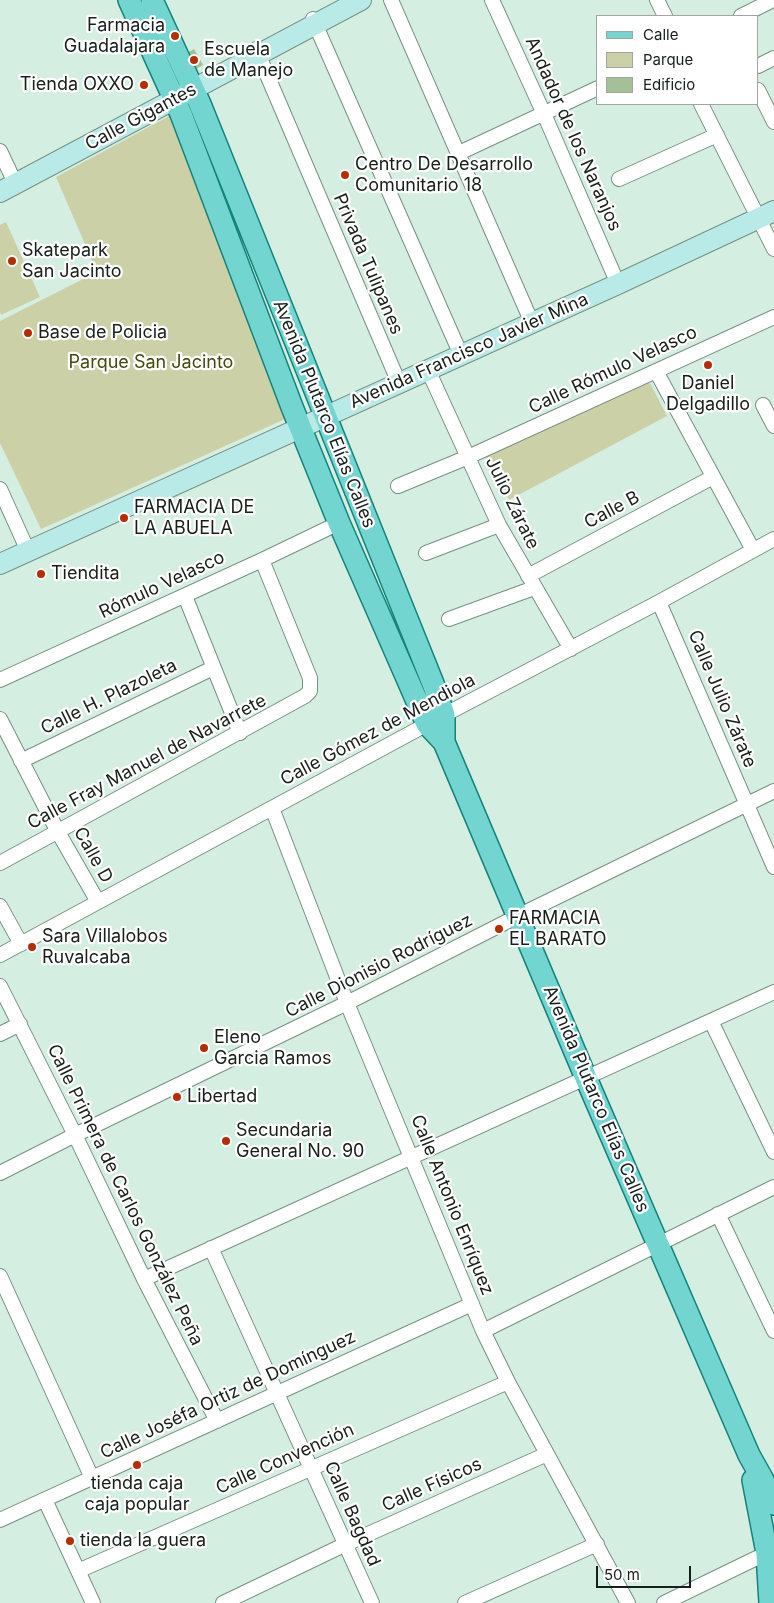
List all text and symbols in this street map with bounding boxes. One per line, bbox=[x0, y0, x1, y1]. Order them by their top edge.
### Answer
place label: Farmacia Guadalajara bbox=[64, 15, 165, 58]
legend bbox=[596, 15, 759, 105]
text: Calle bbox=[643, 25, 678, 44]
marker: Farmacia Guadalajara bbox=[169, 30, 181, 42]
street label: Andador de los Naranjos bbox=[520, 34, 626, 234]
place label: Escuela de Manejo bbox=[204, 39, 293, 82]
text: Parque bbox=[643, 50, 693, 69]
marker: Escuela de Manejo bbox=[188, 54, 200, 66]
place label: Tienda OXXO bbox=[20, 74, 134, 96]
text: Edificio bbox=[643, 75, 695, 94]
street label: Calle Gigantes bbox=[82, 79, 200, 155]
marker: Tienda OXXO bbox=[138, 79, 150, 91]
place label: Centro De Desarrollo Comunitario 18 bbox=[355, 154, 533, 196]
marker: Centro De Desarrollo Comunitario 18 bbox=[339, 169, 351, 181]
street label: Privada Tulipanes bbox=[329, 190, 407, 338]
place label: Skatepark San Jacinto bbox=[22, 240, 122, 282]
marker: Skatepark San Jacinto bbox=[6, 255, 18, 267]
street label: Avenida Francisco Javier Mina bbox=[346, 288, 592, 414]
street label: Avenida Plutarco Elías Calles bbox=[268, 297, 380, 531]
street label: Calle Rómulo Velasco bbox=[525, 321, 701, 419]
place label: Base de Policia bbox=[38, 322, 167, 344]
marker: Base de Policia bbox=[22, 327, 34, 339]
park label: Parque San Jacinto bbox=[69, 352, 233, 374]
marker: Daniel Delgadillo bbox=[702, 359, 714, 371]
place label: Daniel Delgadillo bbox=[666, 373, 750, 416]
street label: Julio Zárate bbox=[480, 453, 544, 553]
street label: Calle B bbox=[581, 487, 643, 533]
place label: FARMACIA DE LA ABUELA bbox=[134, 497, 254, 540]
marker: FARMACIA DE LA ABUELA bbox=[118, 512, 130, 524]
street label: Rómulo Velasco bbox=[96, 547, 228, 623]
place label: Tiendita bbox=[51, 563, 120, 585]
marker: Tiendita bbox=[35, 568, 47, 580]
street label: Calle Julio Zárate bbox=[683, 627, 761, 771]
street label: Calle H. Plazoleta bbox=[38, 655, 180, 739]
street label: Calle Gómez de Mendiola bbox=[277, 669, 479, 791]
street label: Calle Fray Manuel de Navarrete bbox=[24, 690, 270, 834]
street label: Calle D bbox=[69, 823, 117, 887]
place label: FARMACIA EL BARATO bbox=[509, 908, 607, 951]
street label: Calle Dionisio Rodríguez bbox=[282, 909, 476, 1023]
marker: FARMACIA EL BARATO bbox=[493, 923, 505, 935]
place label: Sara Villalobos Ruvalcaba bbox=[42, 926, 168, 969]
marker: Sara Villalobos Ruvalcaba bbox=[26, 941, 38, 953]
street label: Avenida Plutarco Elías Calles bbox=[538, 982, 654, 1216]
place label: Eleno Garcia Ramos bbox=[214, 1027, 331, 1070]
street label: Calle Primera de Carlos González Peña bbox=[42, 1041, 208, 1349]
marker: Eleno Garcia Ramos bbox=[198, 1042, 210, 1054]
place label: Libertad bbox=[187, 1086, 257, 1108]
marker: Libertad bbox=[171, 1091, 183, 1103]
street label: Calle Antonio Enríquez bbox=[406, 1112, 498, 1298]
place label: Secundaria General No. 90 bbox=[236, 1120, 364, 1162]
marker: Secundaria General No. 90 bbox=[220, 1135, 232, 1147]
street label: Calle Joséfa Ortiz de Domínguez bbox=[97, 1326, 359, 1464]
street label: Calle Convención bbox=[213, 1419, 357, 1499]
street label: Calle Físicos bbox=[379, 1453, 485, 1517]
street label: Calle Bagdad bbox=[319, 1458, 385, 1570]
marker: tienda caja caja popular bbox=[131, 1459, 143, 1471]
place label: tienda caja caja popular bbox=[85, 1473, 189, 1516]
place label: tienda la guera bbox=[80, 1530, 206, 1552]
marker: tienda la guera bbox=[64, 1535, 76, 1547]
scale bar bbox=[599, 1556, 694, 1588]
text: 50 m bbox=[604, 1565, 640, 1584]

